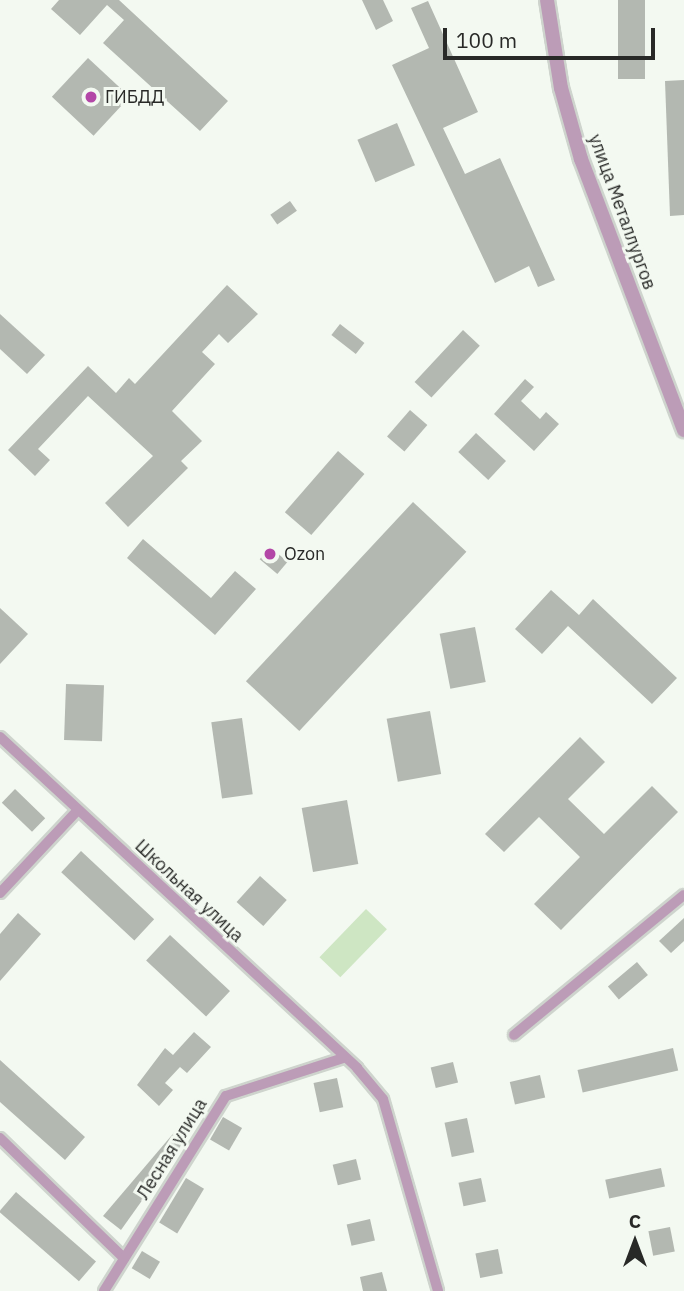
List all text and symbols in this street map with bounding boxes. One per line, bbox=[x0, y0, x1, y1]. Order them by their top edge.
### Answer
scale bar bbox=[446, 14, 658, 58]
text: 100 m bbox=[456, 26, 517, 54]
place label: ГИБДД bbox=[105, 86, 164, 108]
marker: ГИБДД bbox=[83, 89, 99, 105]
street label: улица Металлургов bbox=[584, 131, 660, 293]
place label: Ozon bbox=[284, 543, 325, 565]
marker: Ozon bbox=[262, 546, 278, 562]
street label: Школьная улица bbox=[130, 835, 248, 947]
street label: Лесная улица bbox=[132, 1094, 212, 1204]
north arrow bbox=[600, 1207, 670, 1277]
text: С bbox=[629, 1209, 641, 1233]

